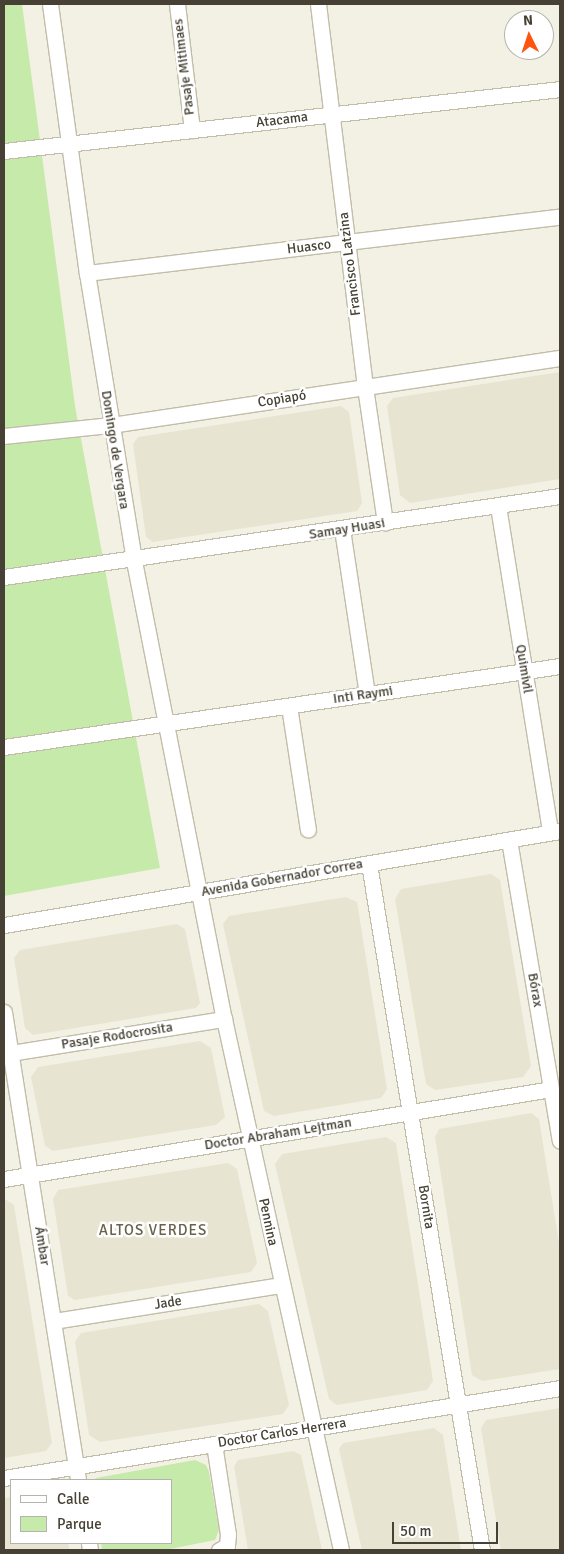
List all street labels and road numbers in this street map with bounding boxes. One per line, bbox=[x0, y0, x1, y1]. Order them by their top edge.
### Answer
street label: Pasaje Mitimaes bbox=[170, 18, 198, 116]
street label: Atacama bbox=[255, 108, 309, 132]
street label: Francisco Latzina bbox=[335, 211, 365, 317]
street label: Huasco bbox=[286, 236, 332, 258]
street label: Copiapó bbox=[257, 387, 307, 411]
street label: Domingo de Vergara bbox=[97, 389, 133, 511]
street label: Samay Huasi bbox=[308, 515, 386, 543]
street label: Quimivil bbox=[512, 643, 536, 695]
street label: Inti Raymi bbox=[332, 682, 394, 708]
street label: Avenida Gobernador Correa bbox=[200, 856, 364, 900]
street label: Bórax bbox=[524, 972, 546, 1008]
street label: Pasaje Rodocrosita bbox=[60, 1019, 174, 1053]
street label: Doctor Abraham Lejtman bbox=[203, 1114, 353, 1154]
street label: Bornita bbox=[414, 1184, 438, 1230]
street label: Pennina bbox=[255, 1197, 281, 1247]
street label: Ámbar bbox=[31, 1225, 53, 1267]
street label: Jade bbox=[153, 1293, 183, 1313]
street label: Doctor Carlos Herrera bbox=[217, 1415, 347, 1451]

